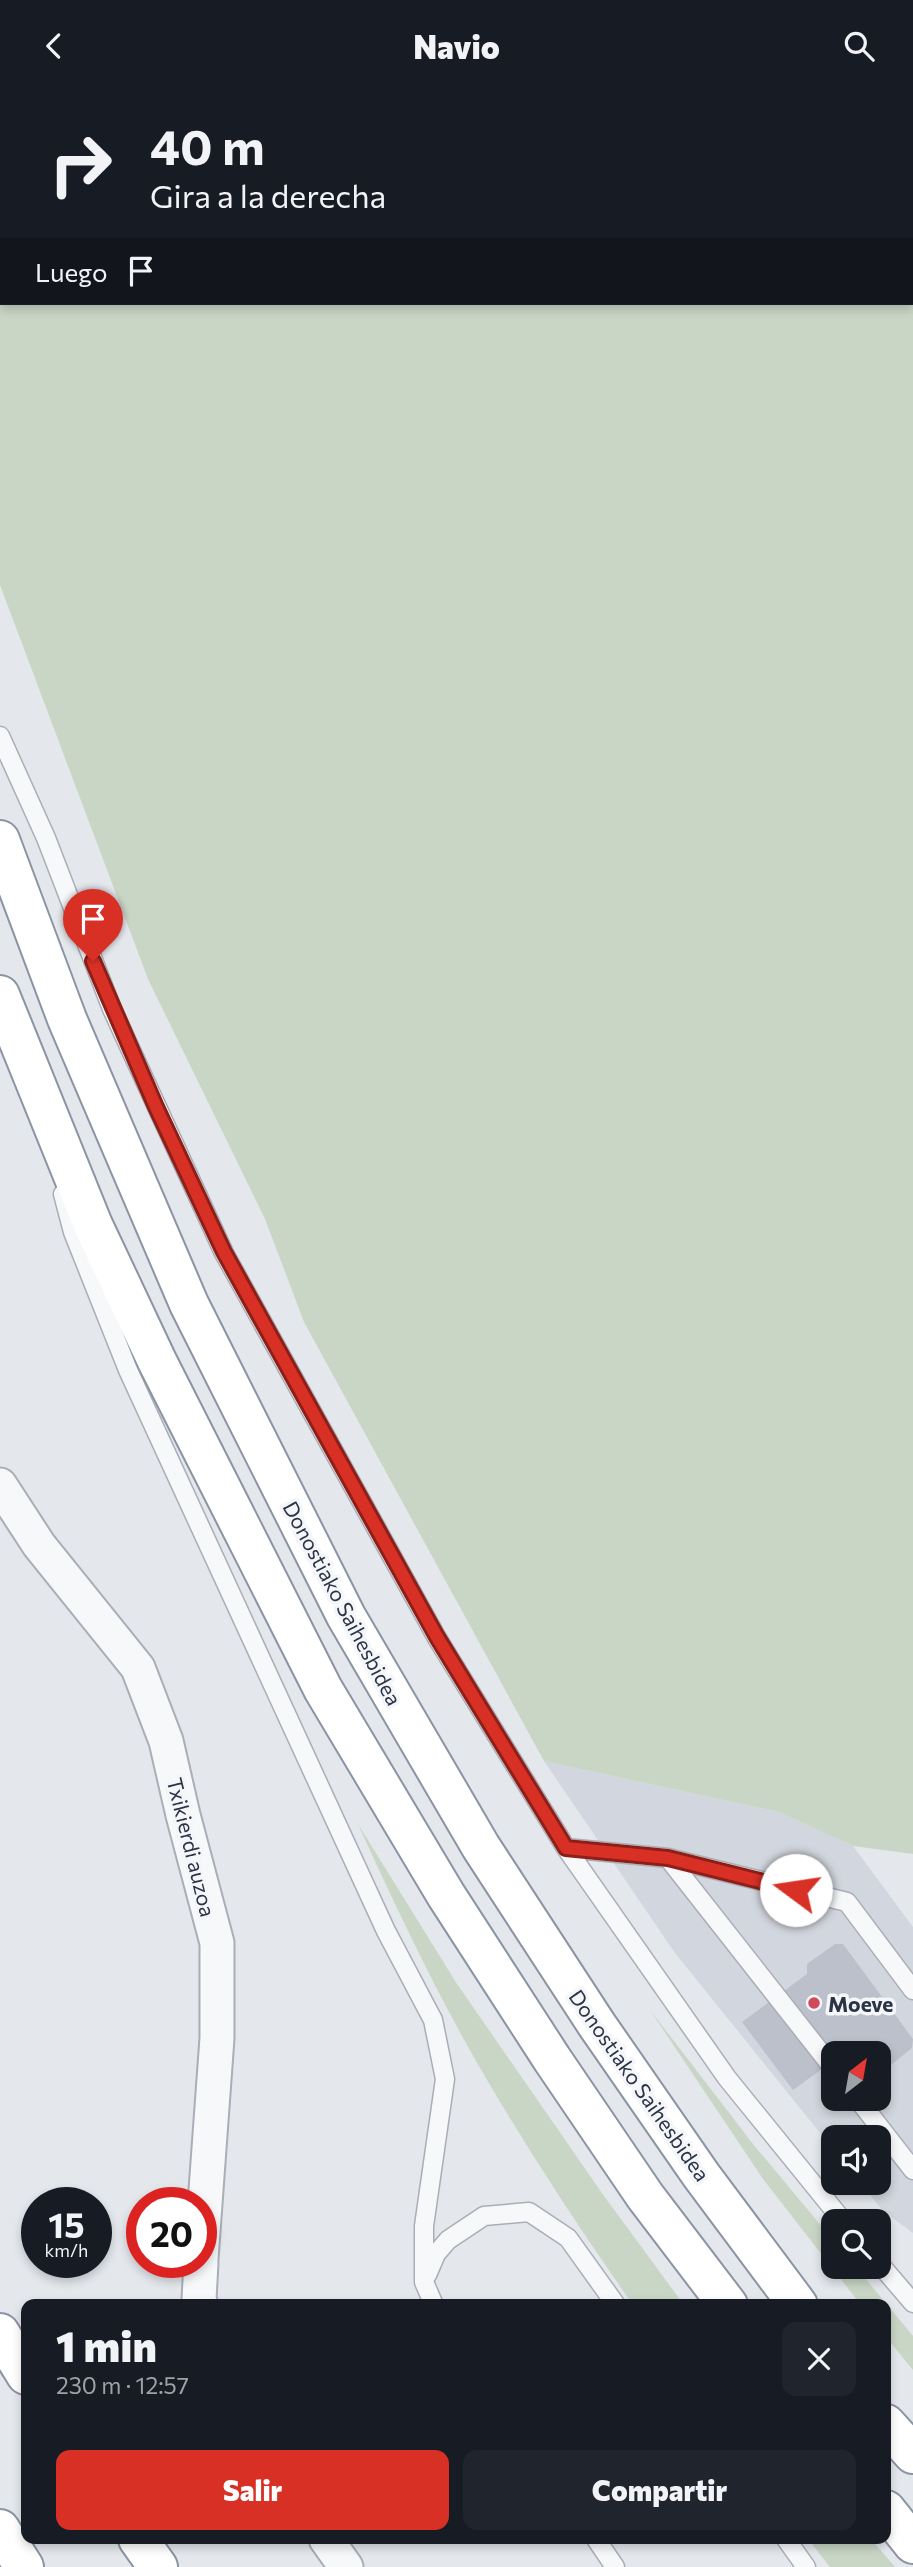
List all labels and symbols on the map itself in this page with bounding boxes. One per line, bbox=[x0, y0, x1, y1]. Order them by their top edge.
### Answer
pin bbox=[63, 889, 123, 961]
street label: Donostiako Saihesbidea bbox=[279, 1497, 407, 1709]
street label: Txikierdi auzoa bbox=[163, 1775, 221, 1919]
position arrow bbox=[759, 1853, 833, 1927]
street label: Donostiako Saihesbidea bbox=[564, 1985, 716, 2185]
place label: Moeve bbox=[828, 1991, 893, 2016]
marker: Moeve bbox=[806, 1995, 822, 2011]
north arrow bbox=[821, 2041, 891, 2111]
speed limit sign: 20 bbox=[126, 2187, 217, 2278]

